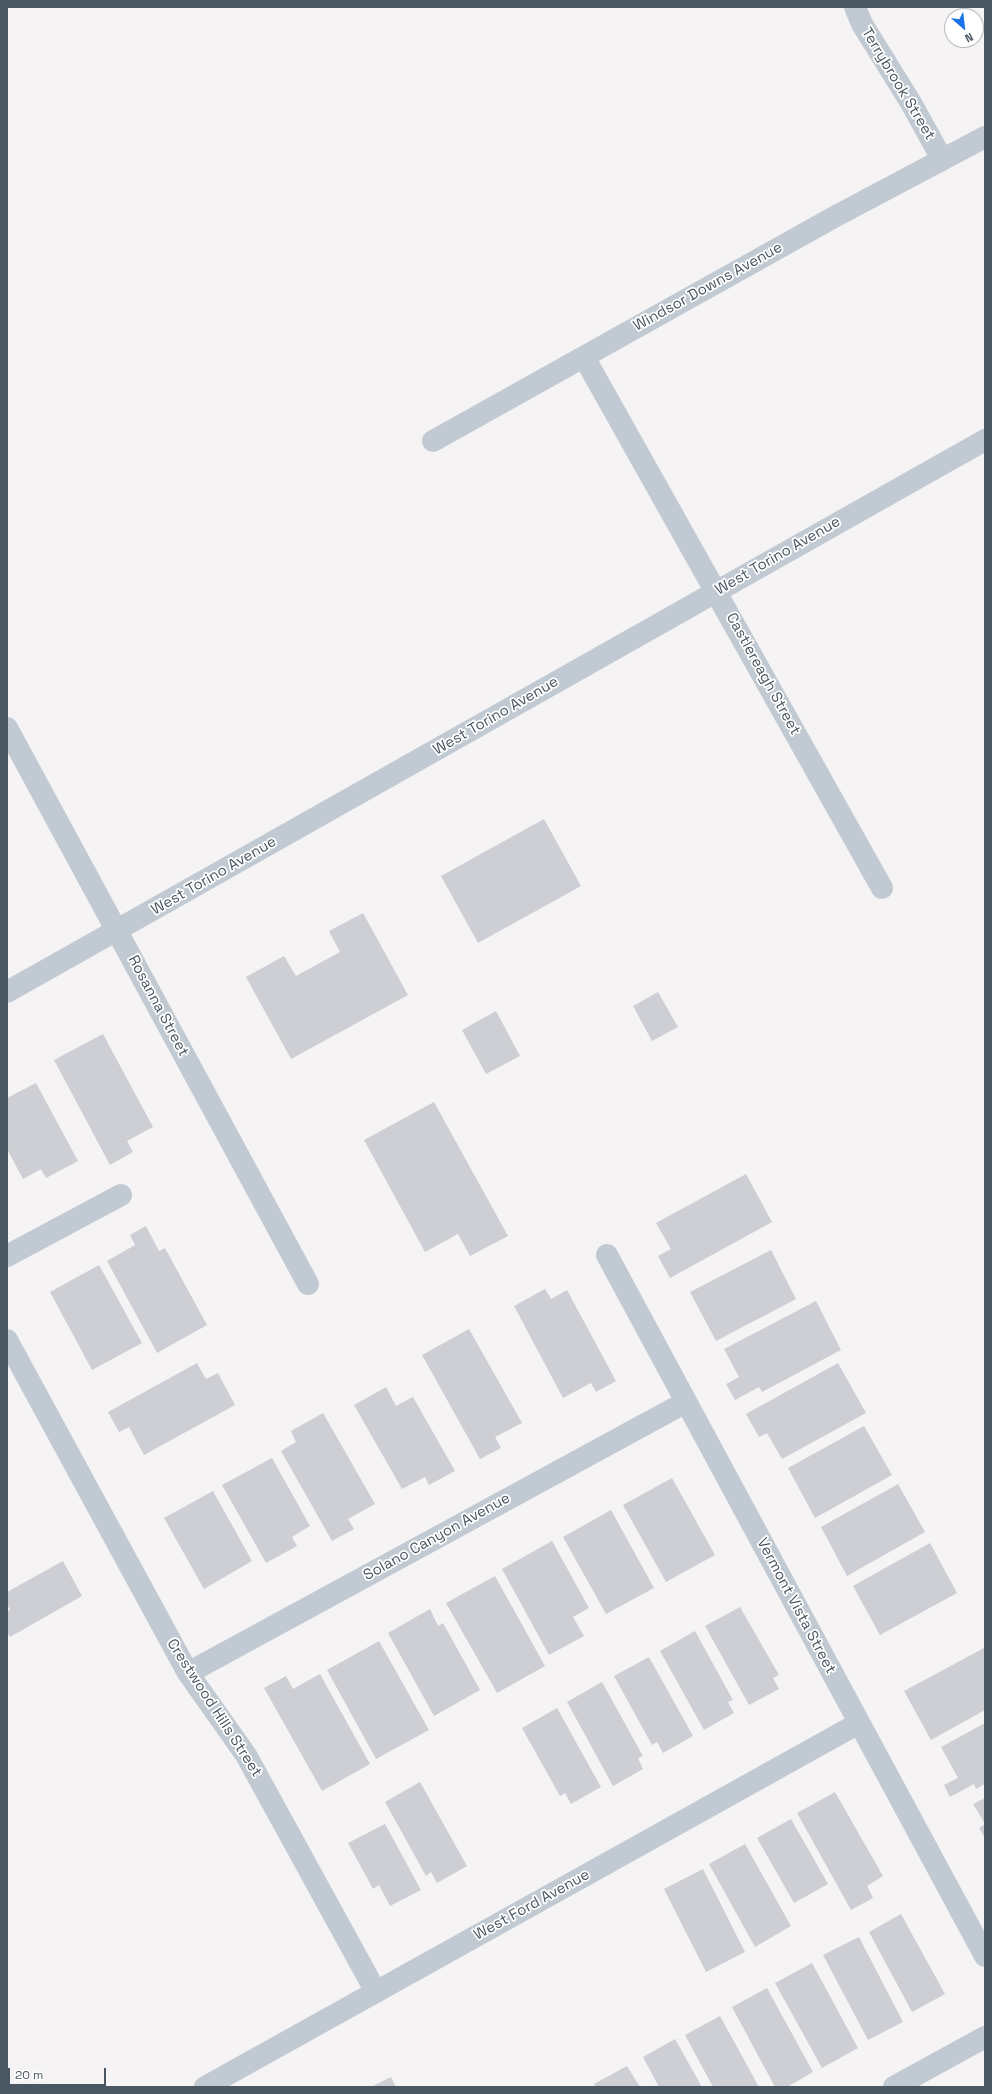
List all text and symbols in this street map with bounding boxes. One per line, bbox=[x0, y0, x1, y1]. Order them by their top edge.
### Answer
north arrow bbox=[944, 8, 984, 48]
street label: Terrybrook Street bbox=[857, 24, 939, 144]
text: N bbox=[963, 30, 976, 46]
street label: Windsor Downs Avenue bbox=[630, 239, 786, 335]
street label: West Torino Avenue bbox=[712, 513, 844, 599]
street label: Castlereagh Street bbox=[722, 610, 804, 738]
street label: West Torino Avenue bbox=[430, 673, 562, 759]
street label: West Torino Avenue bbox=[148, 833, 280, 919]
street label: Rosanna Street bbox=[124, 952, 192, 1060]
street label: Solano Canyon Avenue bbox=[361, 1489, 513, 1585]
street label: Vermont Vista Street bbox=[753, 1535, 839, 1677]
street label: Crestwood Hills Street bbox=[163, 1636, 265, 1780]
street label: West Ford Avenue bbox=[471, 1866, 593, 1944]
scale bar bbox=[10, 2060, 108, 2086]
text: 20 m bbox=[15, 2067, 43, 2083]

